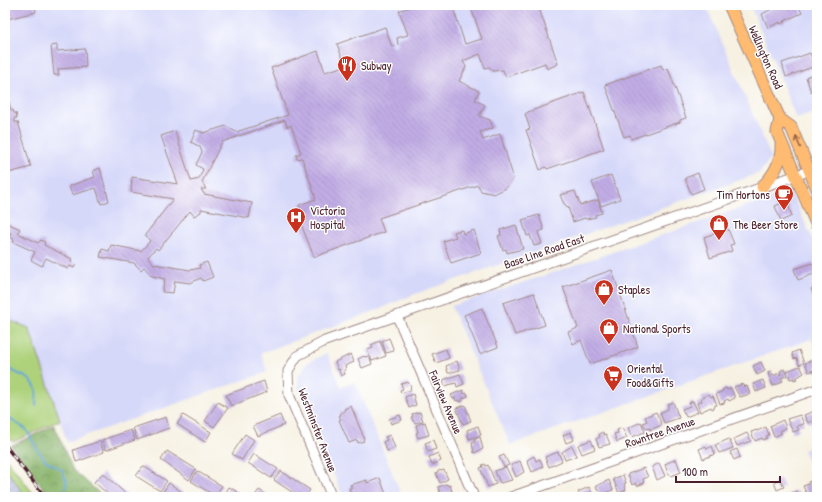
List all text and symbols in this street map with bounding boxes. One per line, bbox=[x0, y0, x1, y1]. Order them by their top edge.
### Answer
street label: Wellington Road bbox=[744, 23, 788, 92]
restaurant icon: Subway bbox=[336, 54, 358, 82]
place label: Subway bbox=[361, 57, 392, 74]
one-way arrow bbox=[794, 137, 801, 149]
cafe icon: Tim Hortons bbox=[773, 183, 795, 211]
place label: Tim Hortons bbox=[717, 186, 770, 203]
place label: Victoria Hospital bbox=[310, 202, 346, 233]
hospital icon: Victoria Hospital bbox=[285, 206, 307, 234]
shop icon: The Beer Store bbox=[708, 213, 730, 241]
place label: The Beer Store bbox=[733, 216, 798, 233]
street label: Base Line Road East bbox=[501, 229, 587, 273]
shop icon: Staples bbox=[593, 278, 615, 306]
place label: Staples bbox=[618, 281, 650, 298]
shop icon: National Sports bbox=[598, 317, 620, 345]
place label: National Sports bbox=[623, 320, 691, 337]
place label: Oriental Food&Gifts bbox=[626, 360, 674, 391]
supermarket icon: Oriental Food&Gifts bbox=[602, 364, 624, 392]
street label: Fairview Avenue bbox=[425, 367, 467, 437]
street label: Westminster Avenue bbox=[294, 386, 342, 475]
street label: Rowntree Avenue bbox=[623, 412, 697, 452]
scale bar bbox=[676, 458, 780, 484]
text: 100 m bbox=[682, 463, 708, 480]

